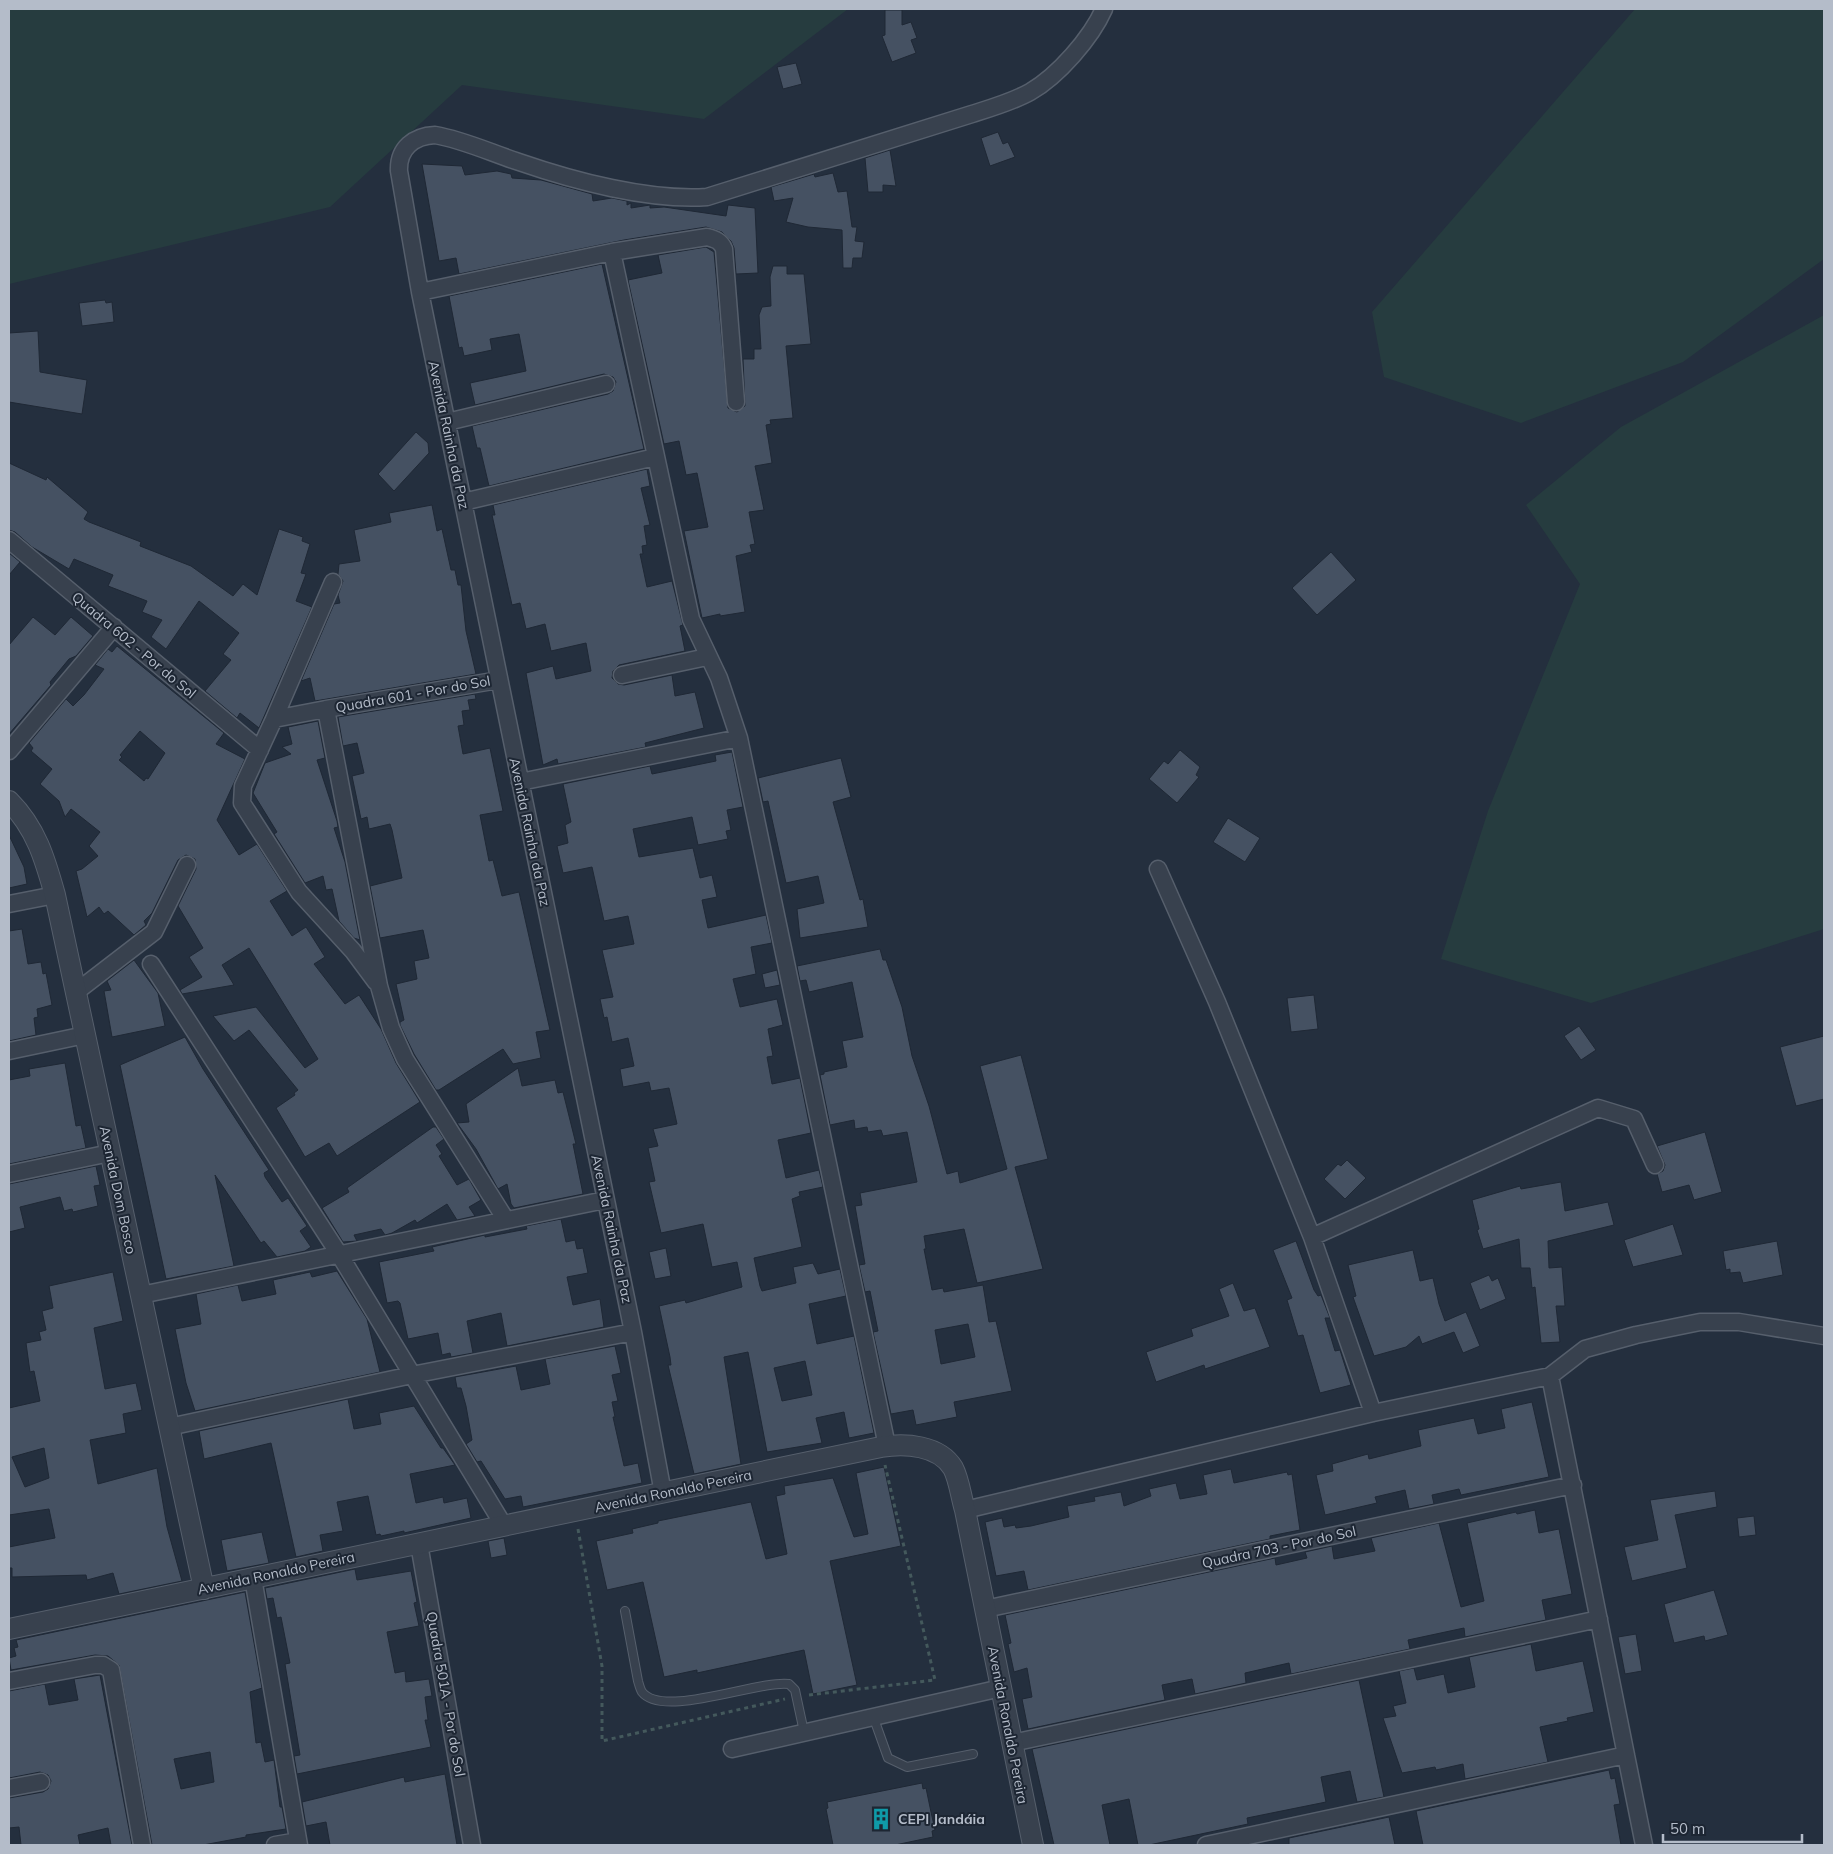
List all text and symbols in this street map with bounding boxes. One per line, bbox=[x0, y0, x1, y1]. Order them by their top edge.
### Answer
street label: Avenida Rainha da Paz bbox=[424, 359, 474, 511]
street label: Quadra 602 - Por do Sol bbox=[68, 588, 200, 702]
street label: Quadra 601 - Por do Sol bbox=[334, 672, 492, 716]
street label: Avenida Rainha da Paz bbox=[505, 756, 555, 908]
street label: Avenida Dom Bosco bbox=[96, 1124, 140, 1256]
street label: Avenida Rainha da Paz bbox=[587, 1153, 637, 1305]
street label: Avenida Ronaldo Pereira bbox=[593, 1466, 753, 1516]
street label: Quadra 703 - Por do Sol bbox=[1200, 1522, 1358, 1572]
street label: Avenida Ronaldo Pereira bbox=[196, 1548, 356, 1598]
street label: Quadra 501A - Por do Sol bbox=[423, 1610, 469, 1778]
street label: Avenida Ronaldo Pereira bbox=[984, 1645, 1032, 1805]
building icon: CEPI Jandáia bbox=[868, 1806, 894, 1832]
place label: CEPI Jandáia bbox=[898, 1810, 985, 1828]
scale bar bbox=[1663, 1812, 1802, 1844]
text: 50 m bbox=[1670, 1819, 1705, 1838]

